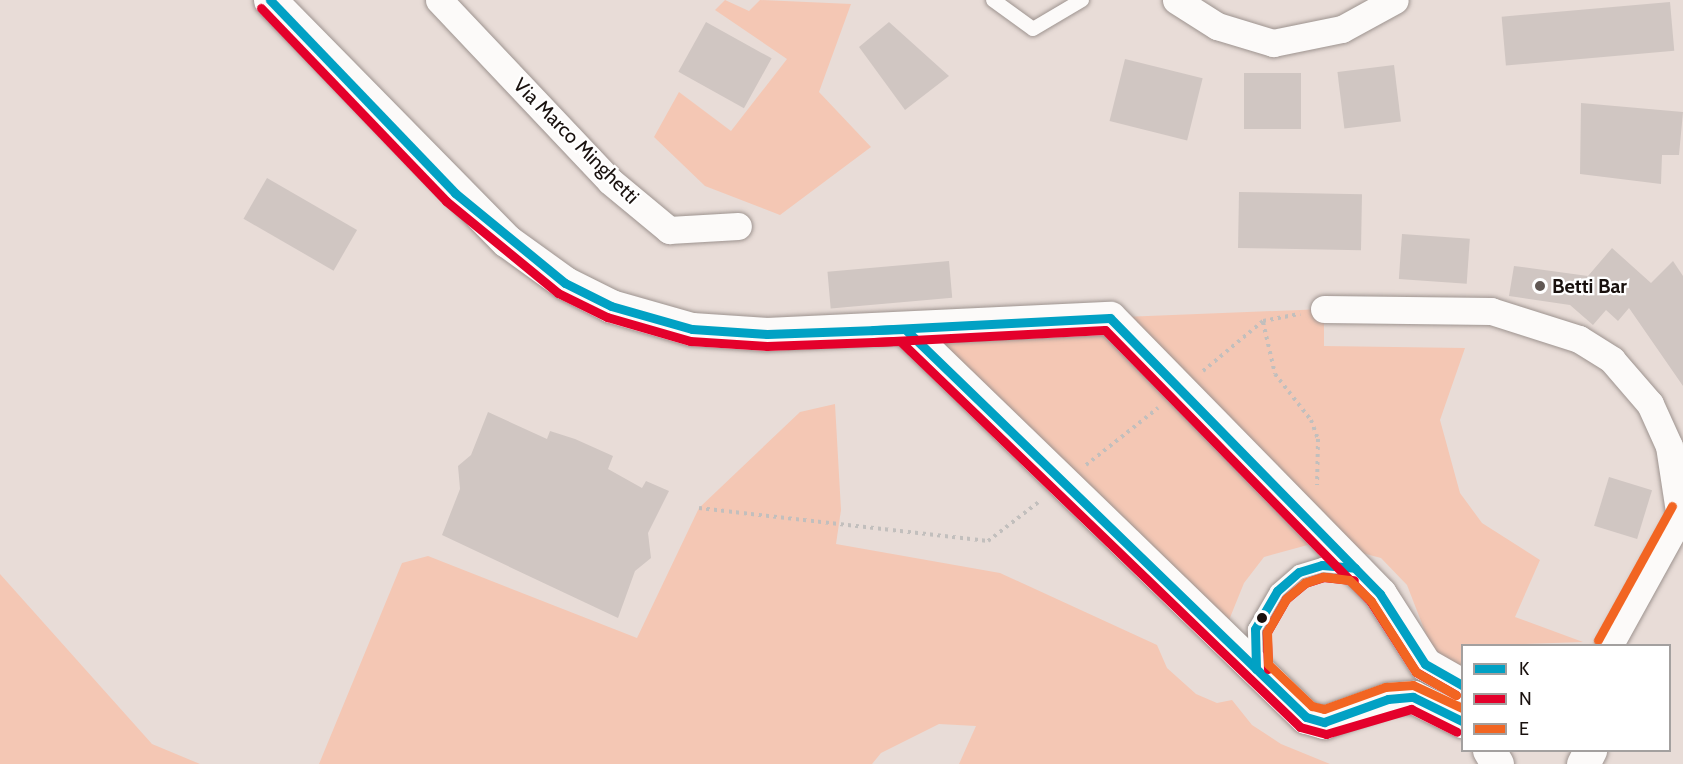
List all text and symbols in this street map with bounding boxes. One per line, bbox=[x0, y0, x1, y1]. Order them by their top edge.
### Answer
street label: Via Marco Minghetti bbox=[508, 73, 644, 209]
place label: Betti Bar bbox=[1552, 274, 1627, 298]
marker: Betti Bar bbox=[1533, 279, 1547, 293]
unlabelled marker bbox=[1256, 612, 1268, 624]
legend bbox=[1461, 644, 1671, 752]
text: K bbox=[1519, 658, 1529, 680]
text: N bbox=[1519, 688, 1532, 710]
text: E bbox=[1519, 718, 1529, 740]

